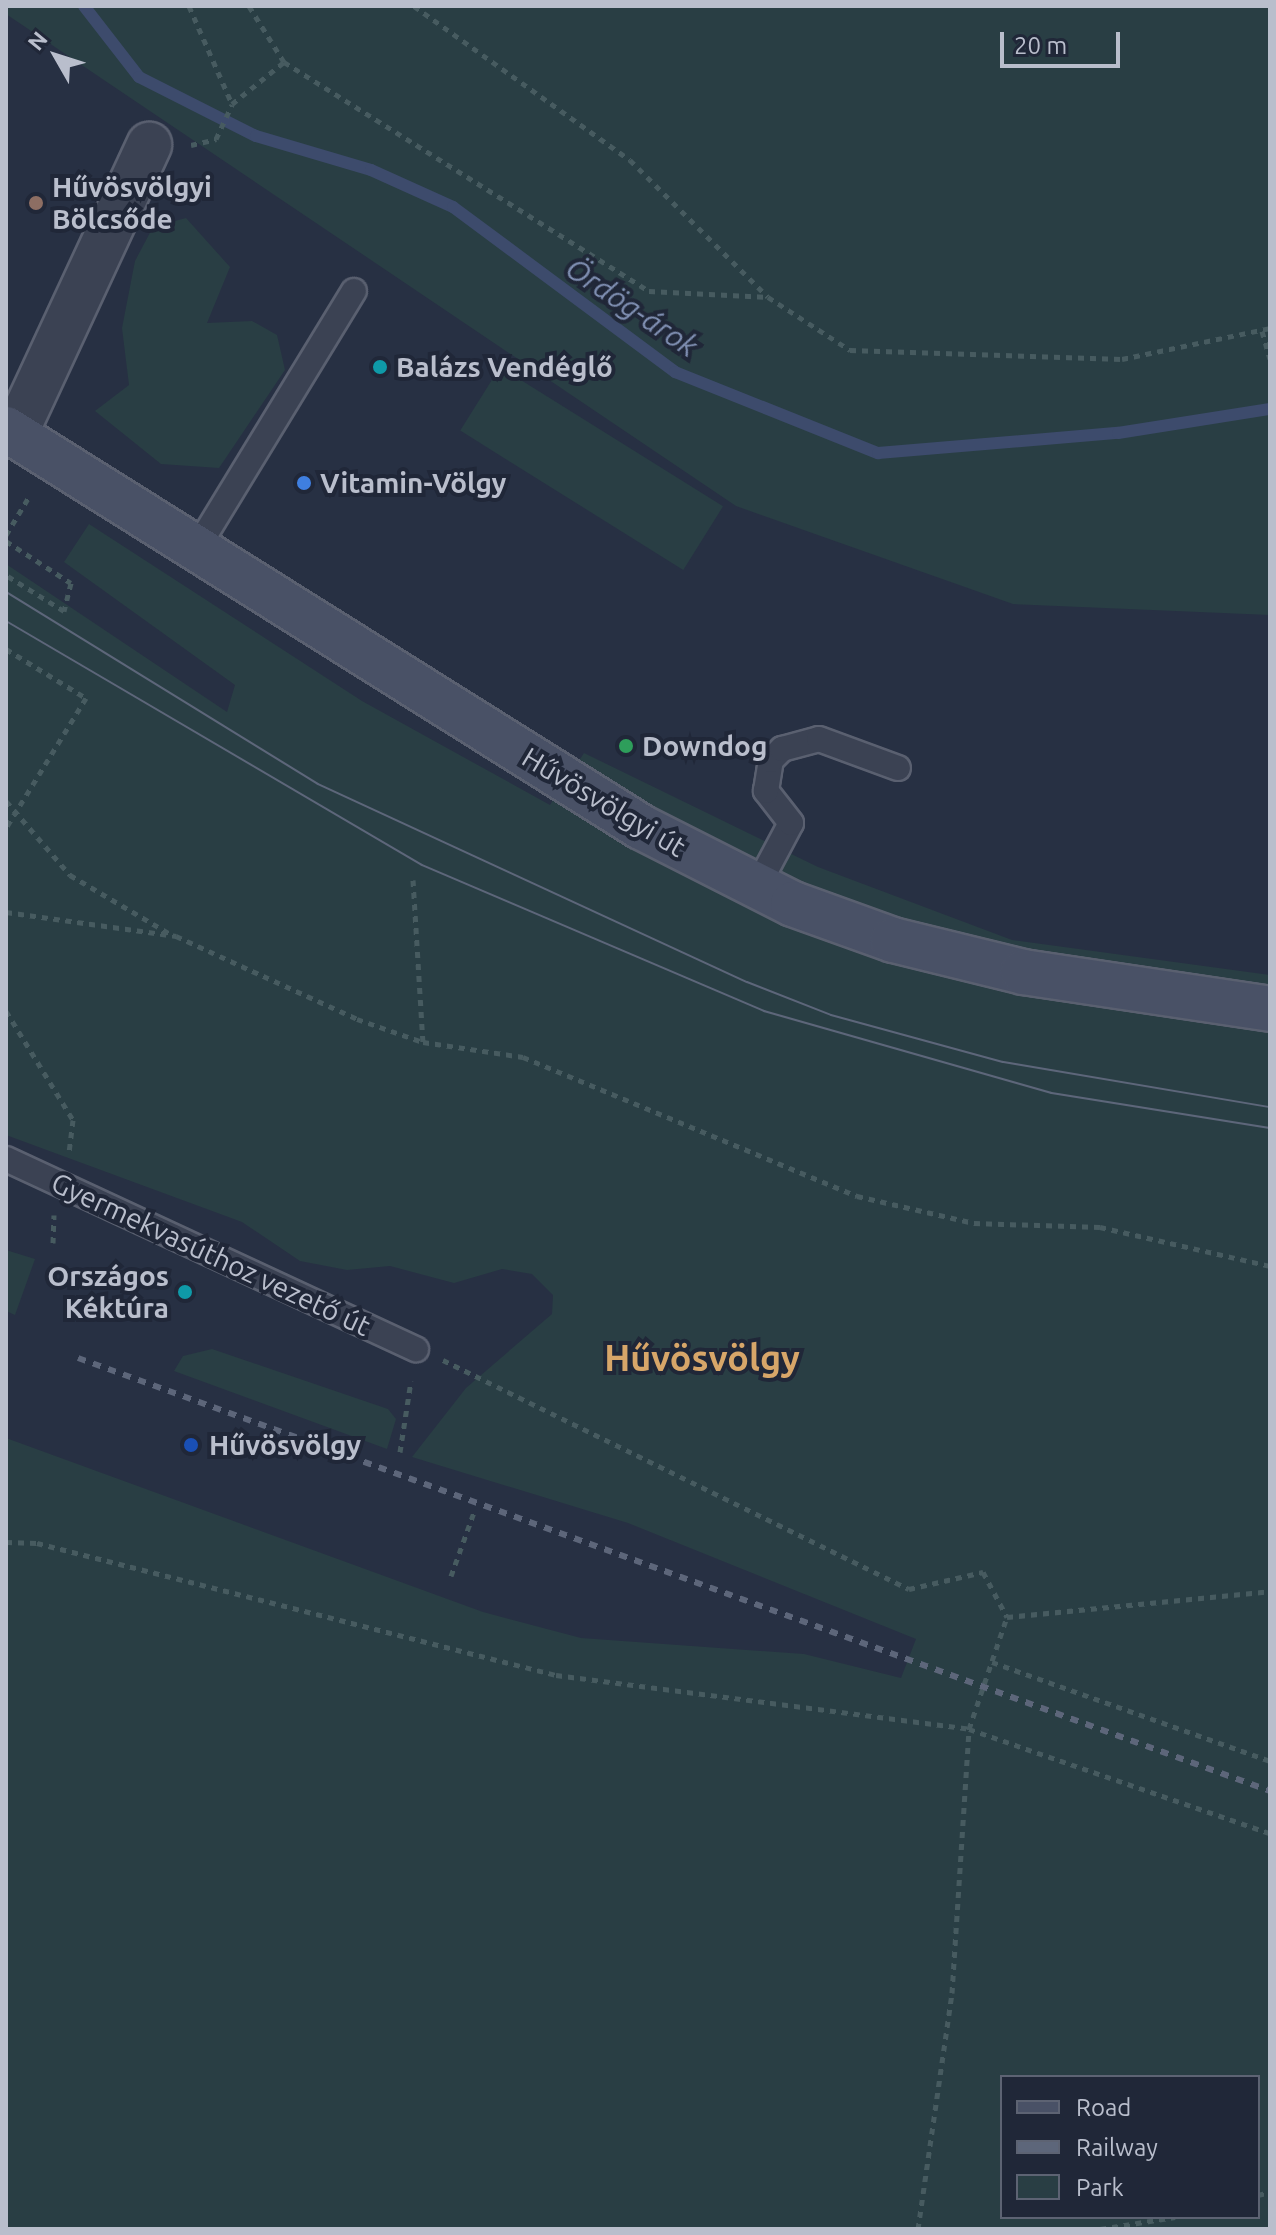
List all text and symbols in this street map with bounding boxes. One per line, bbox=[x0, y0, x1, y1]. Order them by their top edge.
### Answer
north arrow bbox=[16, 16, 96, 96]
scale bar bbox=[1004, 16, 1124, 66]
text: N bbox=[22, 26, 52, 55]
text: 20 m bbox=[1014, 32, 1067, 59]
place label: Hűvösvölgyi Bölcsőde bbox=[52, 170, 212, 236]
marker: Hűvösvölgyi Bölcsőde bbox=[27, 194, 45, 212]
water label: Ördög-árok bbox=[559, 250, 705, 364]
place label: Balázs Vendéglő bbox=[396, 350, 613, 384]
marker: Balázs Vendéglő bbox=[371, 358, 389, 376]
place label: Vitamin-Völgy bbox=[320, 466, 506, 500]
marker: Vitamin-Völgy bbox=[295, 474, 313, 492]
place label: Downdog bbox=[642, 729, 767, 763]
marker: Downdog bbox=[617, 737, 635, 755]
street label: Hűvösvölgyi út bbox=[516, 740, 692, 864]
street label: Gyermekvasúthoz vezető út bbox=[46, 1165, 376, 1343]
place label: Országos Kéktúra bbox=[47, 1259, 169, 1325]
marker: Országos Kéktúra bbox=[176, 1283, 194, 1301]
district label: Hűvösvölgy bbox=[604, 1336, 800, 1380]
place label: Hűvösvölgy bbox=[209, 1428, 361, 1462]
marker: Hűvösvölgy bbox=[180, 1434, 202, 1456]
legend bbox=[1000, 2075, 1260, 2219]
text: Road bbox=[1076, 2094, 1131, 2121]
text: Railway bbox=[1076, 2134, 1158, 2161]
text: Park bbox=[1076, 2174, 1124, 2201]

